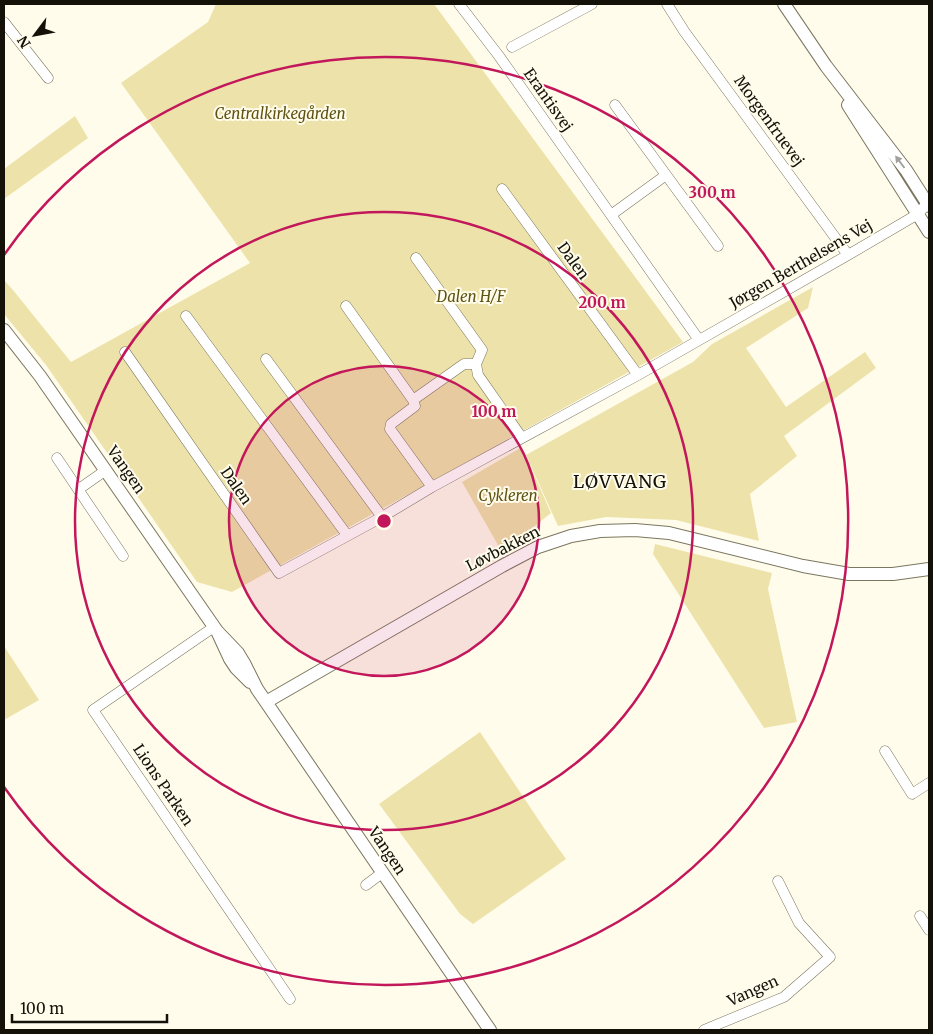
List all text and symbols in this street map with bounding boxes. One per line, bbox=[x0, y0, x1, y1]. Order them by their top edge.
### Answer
north arrow bbox=[10, 10, 60, 60]
text: N bbox=[13, 32, 35, 51]
street label: Erantisvej bbox=[520, 64, 577, 135]
street label: Morgenfruevej bbox=[730, 72, 809, 170]
park label: Centralkirkegården bbox=[214, 104, 346, 123]
one-way arrow bbox=[894, 156, 905, 169]
text: 300 m bbox=[688, 183, 736, 202]
street label: Jørgen Berthelsens Vej bbox=[725, 215, 875, 313]
street label: Dalen bbox=[553, 238, 593, 283]
park label: Dalen H/F bbox=[436, 287, 506, 306]
text: 200 m bbox=[578, 293, 626, 312]
text: 100 m bbox=[472, 402, 516, 421]
street label: Vangen bbox=[103, 441, 150, 497]
street label: Dalen bbox=[217, 463, 256, 508]
district label: LØVVANG bbox=[573, 470, 667, 493]
park label: Cykleren bbox=[478, 486, 538, 505]
centre of rings bbox=[375, 512, 393, 530]
street label: Løvbakken bbox=[463, 522, 543, 575]
street label: Lions Parken bbox=[129, 740, 198, 829]
street label: Vangen bbox=[364, 822, 410, 878]
street label: Vangen bbox=[723, 971, 781, 1011]
scale bar bbox=[12, 992, 168, 1024]
text: 100 m bbox=[20, 999, 64, 1018]

